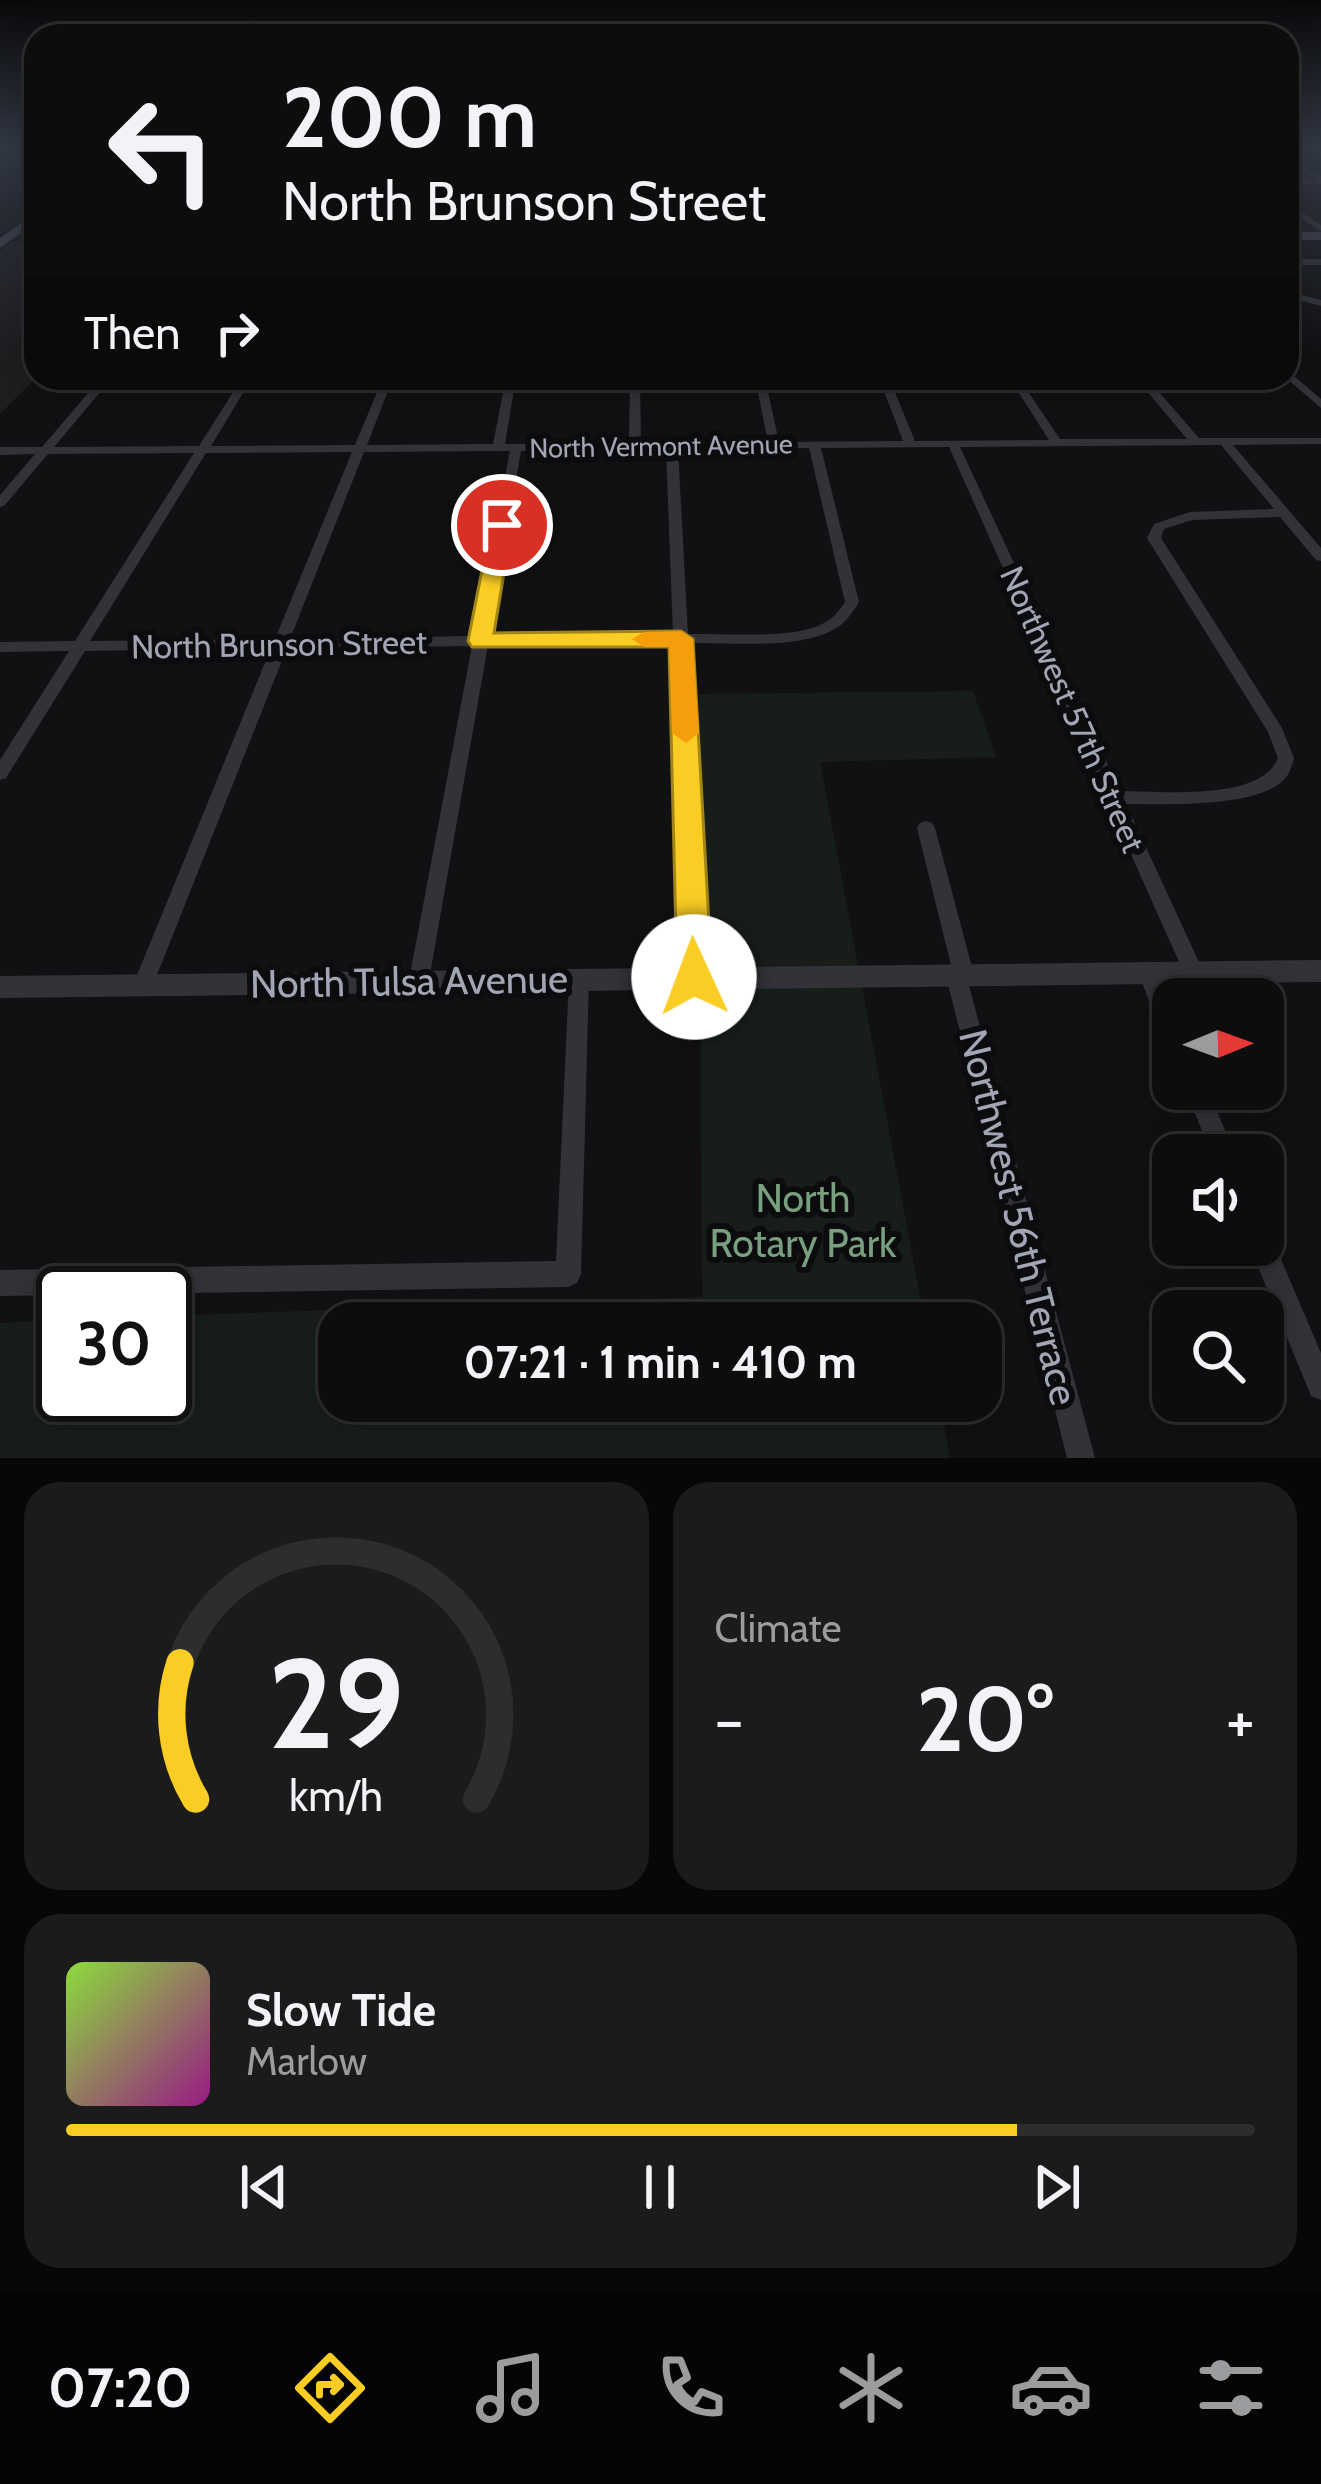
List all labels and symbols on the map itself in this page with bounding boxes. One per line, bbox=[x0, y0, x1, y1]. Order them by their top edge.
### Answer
street label: North Vermont Avenue bbox=[529, 427, 793, 465]
pin bbox=[451, 474, 553, 576]
street label: Northwest 57th Street bbox=[992, 560, 1154, 858]
street label: North Brunson Street bbox=[131, 621, 427, 667]
position arrow bbox=[631, 914, 757, 1040]
street label: North Tulsa Avenue bbox=[250, 954, 568, 1008]
north arrow bbox=[1152, 978, 1284, 1110]
street label: Northwest 56th Terrace bbox=[949, 1024, 1089, 1410]
park label: North Rotary Park bbox=[710, 1174, 897, 1267]
speed limit sign: 30 bbox=[36, 1266, 192, 1422]

